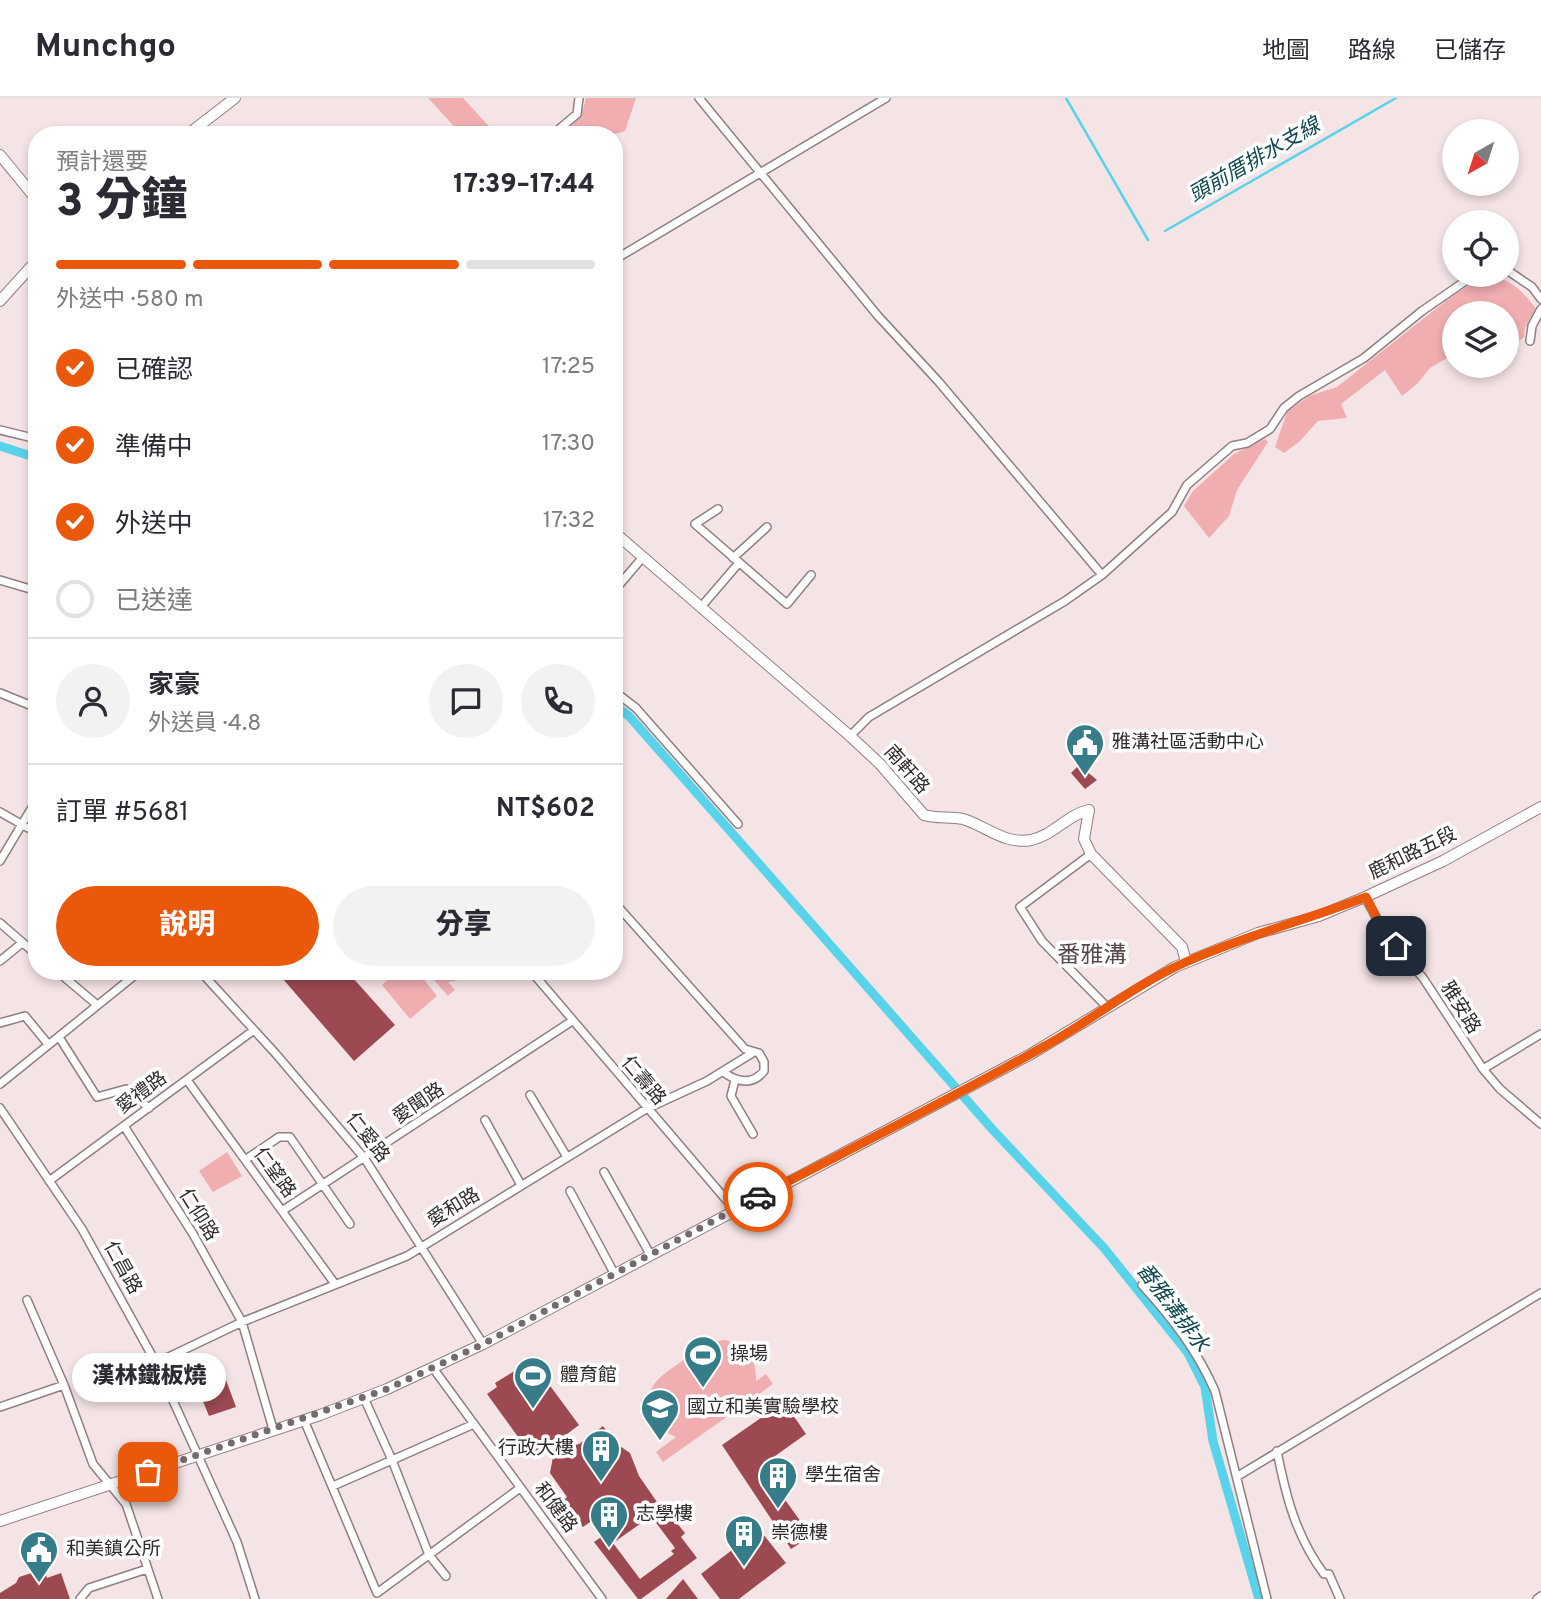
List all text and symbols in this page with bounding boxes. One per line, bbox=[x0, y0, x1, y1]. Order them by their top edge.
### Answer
text: Munchgo bbox=[35, 27, 176, 69]
text: 地圖 bbox=[1262, 37, 1310, 67]
text: 路線 bbox=[1348, 37, 1396, 67]
text: 已儲存 bbox=[1434, 37, 1506, 67]
water label: 頭前厝排水支線 bbox=[1185, 112, 1327, 209]
north arrow bbox=[1442, 119, 1519, 196]
map controls bbox=[1442, 119, 1519, 378]
text: 預計還要 bbox=[56, 149, 148, 178]
text: 17:39–17:44 bbox=[453, 169, 595, 202]
text: 3 分鐘 bbox=[56, 174, 187, 233]
button: locate bbox=[1442, 210, 1519, 287]
text: 外送中 · 580 m bbox=[56, 286, 204, 315]
button: layers bbox=[1442, 301, 1519, 378]
icon: check bbox=[56, 349, 94, 387]
text: 17:25 bbox=[542, 353, 595, 382]
text: 已確認 bbox=[115, 355, 193, 388]
icon: check bbox=[56, 426, 94, 464]
text: 17:30 bbox=[542, 430, 595, 459]
text: 準備中 bbox=[115, 432, 193, 465]
icon: check bbox=[56, 503, 94, 541]
text: 17:32 bbox=[543, 507, 595, 536]
text: 外送中 bbox=[115, 509, 193, 542]
text: 已送達 bbox=[115, 586, 193, 619]
button: person bbox=[56, 664, 130, 738]
button: chat bbox=[429, 664, 503, 738]
button: phone bbox=[521, 664, 595, 738]
text: 家豪 bbox=[148, 670, 200, 703]
text: 外送員 · 4.8 bbox=[148, 710, 261, 739]
public building icon: 雅溝社區活動中心 bbox=[1064, 722, 1106, 777]
place label: 雅溝社區活動中心 bbox=[1112, 731, 1264, 755]
street label: 南軒路 bbox=[878, 741, 934, 799]
text: NT$602 bbox=[496, 793, 595, 826]
text: 訂單 #5681 bbox=[56, 797, 189, 830]
street label: 鹿和路五段 bbox=[1365, 822, 1461, 886]
button: 說明 bbox=[56, 886, 319, 966]
button: 分享 bbox=[333, 886, 595, 966]
pin bbox=[1366, 916, 1426, 976]
icon: home bbox=[1377, 927, 1415, 965]
district label: 番雅溝 bbox=[1058, 942, 1127, 971]
street label: 雅安路 bbox=[1435, 977, 1485, 1039]
street label: 仁壽路 bbox=[615, 1051, 671, 1111]
street label: 愛禮路 bbox=[112, 1067, 172, 1119]
street label: 愛聞路 bbox=[389, 1078, 449, 1130]
street label: 仁愛路 bbox=[340, 1108, 394, 1168]
street label: 仁望路 bbox=[248, 1143, 300, 1203]
courier bbox=[723, 1162, 793, 1232]
icon: car bbox=[739, 1178, 777, 1216]
street label: 愛和路 bbox=[423, 1183, 485, 1233]
street label: 仁仰路 bbox=[173, 1184, 223, 1246]
street label: 仁昌路 bbox=[98, 1237, 146, 1299]
water label: 番雅溝排水 bbox=[1130, 1258, 1215, 1359]
sports icon: 操場 bbox=[682, 1334, 724, 1389]
place label: 操場 bbox=[730, 1343, 768, 1367]
callout: 漢林鐵板燒 bbox=[71, 1353, 225, 1402]
sports icon: 體育館 bbox=[512, 1355, 554, 1410]
text: 漢林鐵板燒 bbox=[92, 1363, 207, 1392]
place label: 體育館 bbox=[560, 1364, 617, 1388]
school or university icon: 國立和美實驗學校 bbox=[639, 1387, 681, 1442]
place label: 國立和美實驗學校 bbox=[687, 1396, 839, 1420]
building icon: 行政大樓 bbox=[580, 1428, 622, 1483]
place label: 行政大樓 bbox=[498, 1437, 574, 1461]
pin bbox=[118, 1442, 178, 1502]
icon: bag bbox=[129, 1453, 167, 1491]
building icon: 學生宿舍 bbox=[757, 1455, 799, 1510]
place label: 學生宿舍 bbox=[805, 1464, 881, 1488]
street label: 和健路 bbox=[528, 1478, 582, 1538]
building icon: 志學樓 bbox=[588, 1494, 630, 1549]
place label: 志學樓 bbox=[636, 1503, 693, 1527]
building icon: 崇德樓 bbox=[723, 1513, 765, 1568]
place label: 崇德樓 bbox=[771, 1522, 828, 1546]
public building icon: 和美鎮公所 bbox=[18, 1529, 60, 1584]
place label: 和美鎮公所 bbox=[66, 1538, 161, 1562]

